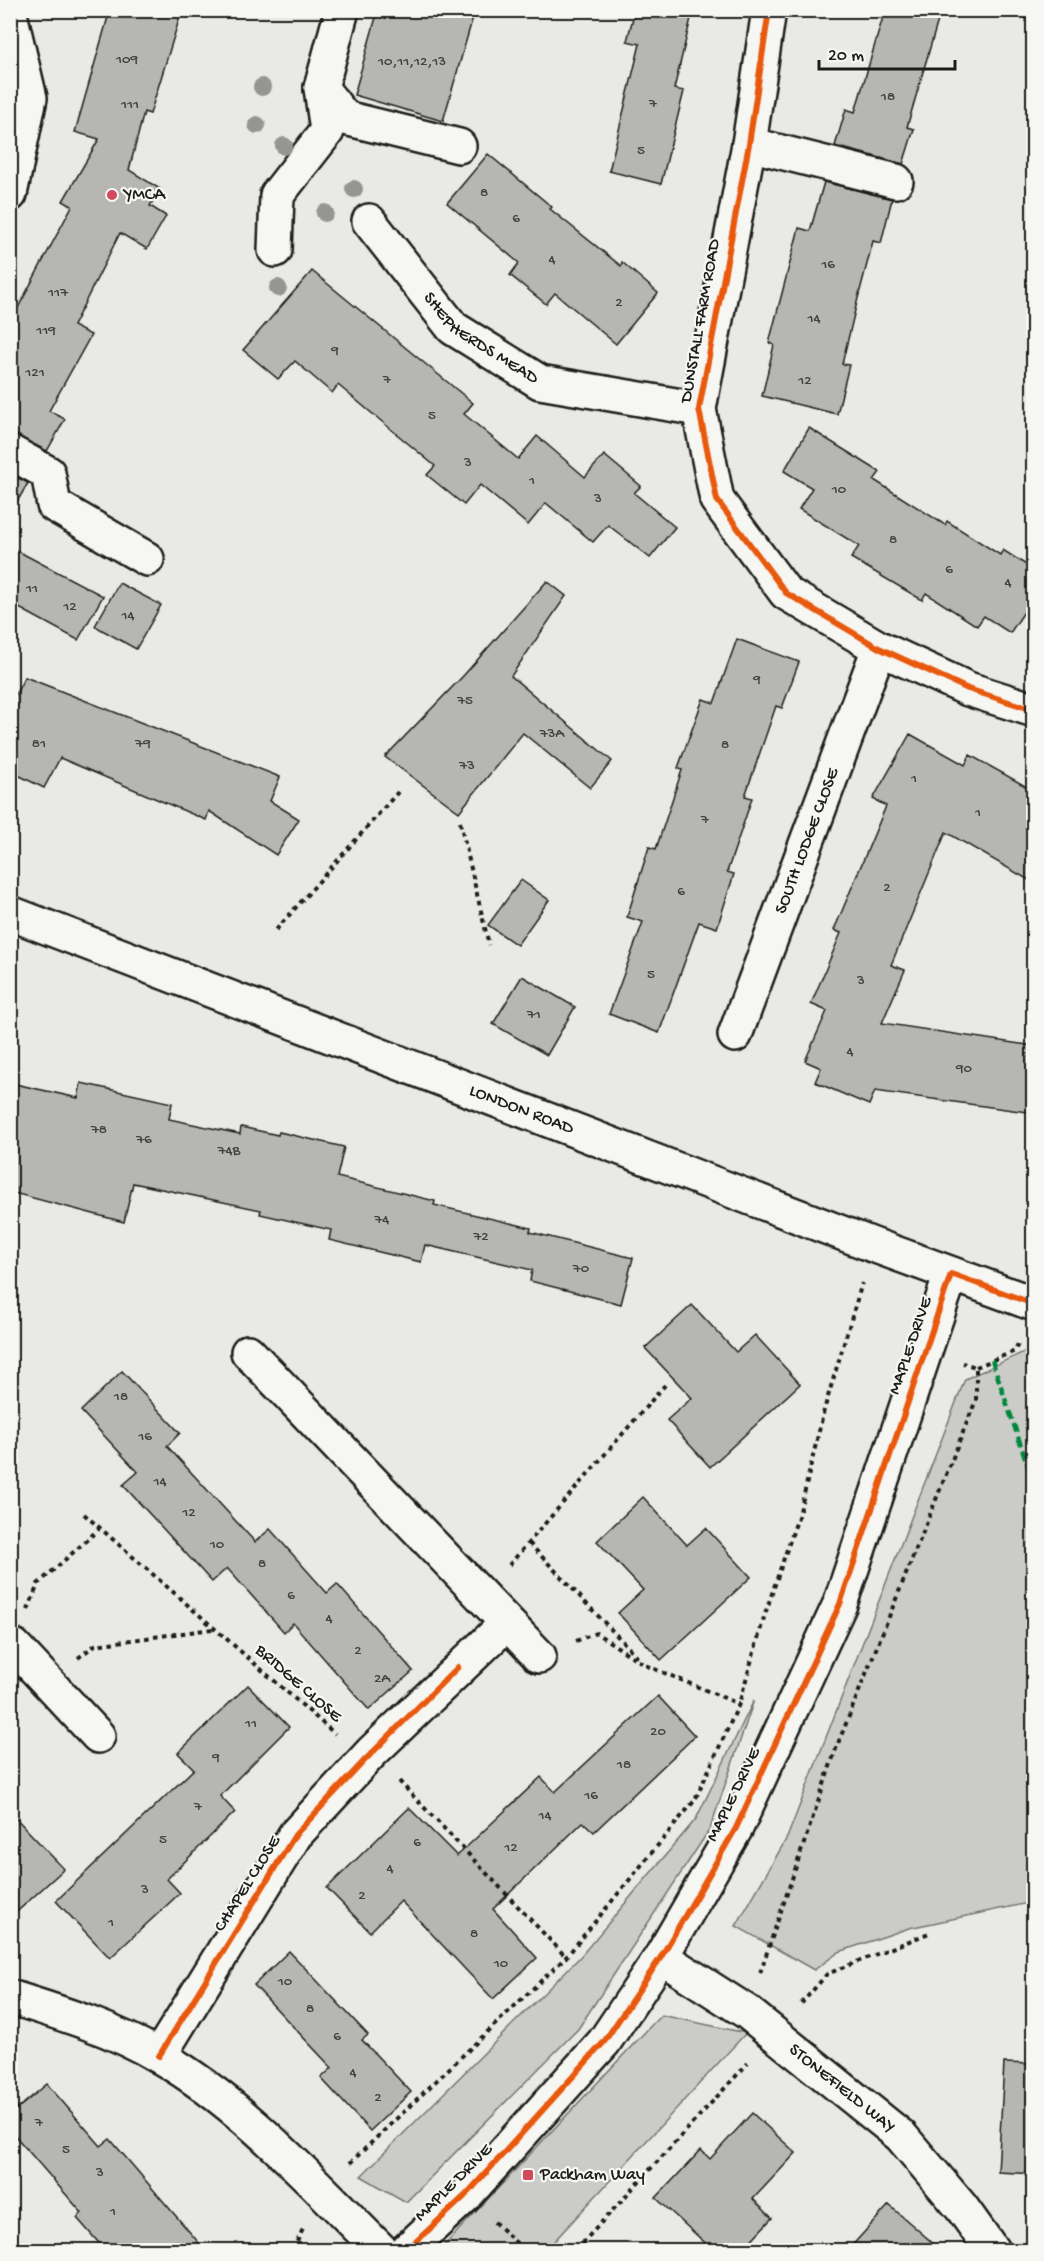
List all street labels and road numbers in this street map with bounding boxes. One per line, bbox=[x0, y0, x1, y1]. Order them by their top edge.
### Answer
street label: DUNSTALL FARM ROAD bbox=[676, 237, 726, 405]
street label: SHEPHERDS MEAD bbox=[418, 288, 542, 389]
street label: SOUTH LODGE CLOSE bbox=[771, 764, 844, 917]
street label: LONDON ROAD bbox=[466, 1080, 577, 1139]
street label: MAPLE DRIVE bbox=[884, 1294, 938, 1398]
street label: BRIDGE CLOSE bbox=[249, 1640, 346, 1728]
street label: MAPLE DRIVE bbox=[702, 1744, 766, 1845]
street label: CHAPEL CLOSE bbox=[210, 1831, 286, 1936]
street label: STONEFIELD WAY bbox=[784, 2039, 899, 2138]
street label: MAPLE DRIVE bbox=[411, 2139, 498, 2226]

